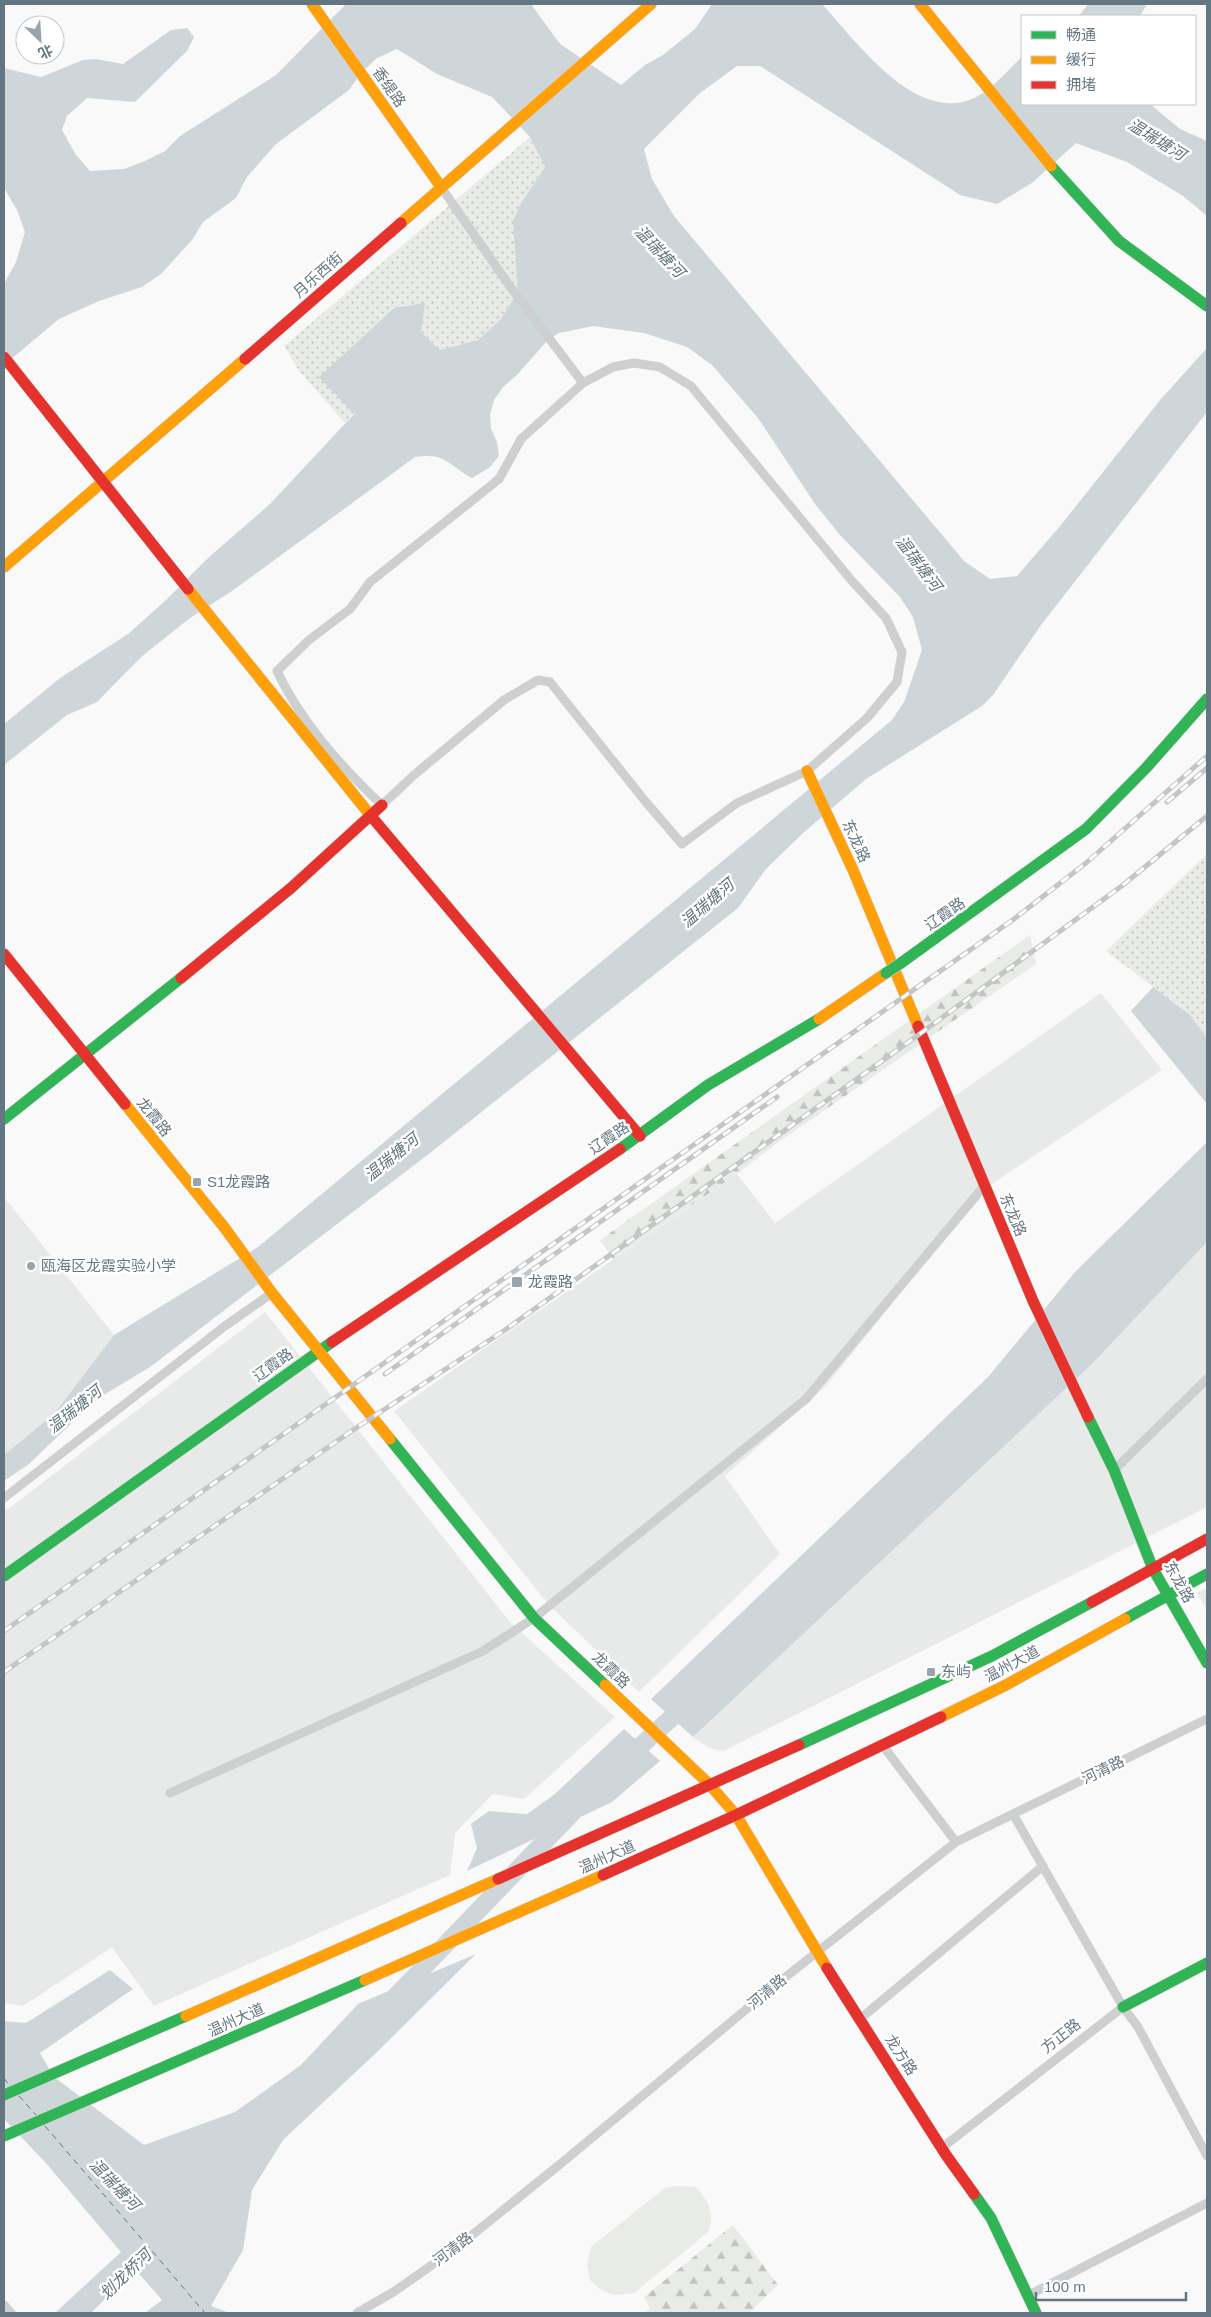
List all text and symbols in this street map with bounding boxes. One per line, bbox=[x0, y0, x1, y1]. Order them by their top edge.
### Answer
north arrow bbox=[15, 15, 65, 65]
legend bbox=[1021, 15, 1196, 105]
text: 畅通 bbox=[1066, 26, 1096, 43]
text: 北 bbox=[36, 42, 55, 62]
text: 缓行 bbox=[1066, 51, 1096, 68]
street label: 香缇路 bbox=[370, 63, 409, 110]
text: 拥堵 bbox=[1066, 76, 1096, 93]
water label: 温瑞塘河 bbox=[1125, 115, 1191, 165]
water label: 温瑞塘河 bbox=[632, 222, 690, 283]
street label: 月乐西街 bbox=[289, 249, 346, 301]
water label: 温瑞塘河 bbox=[893, 533, 946, 596]
street label: 东龙路 bbox=[839, 817, 874, 865]
water label: 温瑞塘河 bbox=[678, 874, 739, 931]
street label: 辽霞路 bbox=[921, 894, 968, 933]
street label: 龙霞路 bbox=[134, 1094, 175, 1140]
street label: 辽霞路 bbox=[585, 1118, 632, 1157]
water label: 温瑞塘河 bbox=[361, 1129, 424, 1184]
place label: S1龙霞路 bbox=[207, 1173, 270, 1190]
marker: S1龙霞路 bbox=[191, 1176, 203, 1188]
street label: 东龙路 bbox=[997, 1191, 1030, 1239]
place label: 瓯海区龙霞实验小学 bbox=[41, 1257, 176, 1274]
marker: 瓯海区龙霞实验小学 bbox=[25, 1260, 37, 1272]
place label: 龙霞路 bbox=[528, 1273, 573, 1290]
marker: 龙霞路 bbox=[510, 1275, 524, 1289]
street label: 辽霞路 bbox=[250, 1344, 296, 1385]
water label: 温瑞塘河 bbox=[44, 1381, 107, 1436]
street label: 东龙路 bbox=[1161, 1558, 1198, 1606]
street label: 温州大道 bbox=[981, 1642, 1042, 1685]
street label: 龙霞路 bbox=[589, 1648, 633, 1691]
place label: 东屿 bbox=[941, 1663, 971, 1680]
marker: 东屿 bbox=[925, 1666, 937, 1678]
street label: 河清路 bbox=[1079, 1752, 1127, 1787]
street label: 温州大道 bbox=[576, 1837, 638, 1877]
street label: 河清路 bbox=[744, 1971, 789, 2013]
street label: 温州大道 bbox=[205, 2000, 267, 2040]
street label: 方正路 bbox=[1038, 2015, 1084, 2056]
street label: 龙方路 bbox=[882, 2031, 921, 2078]
water label: 温瑞塘河 bbox=[86, 2155, 145, 2215]
street label: 河清路 bbox=[430, 2228, 476, 2269]
water label: 划龙桥河 bbox=[96, 2244, 156, 2303]
scale bar bbox=[1036, 2270, 1186, 2302]
text: 100 m bbox=[1044, 2278, 1086, 2295]

